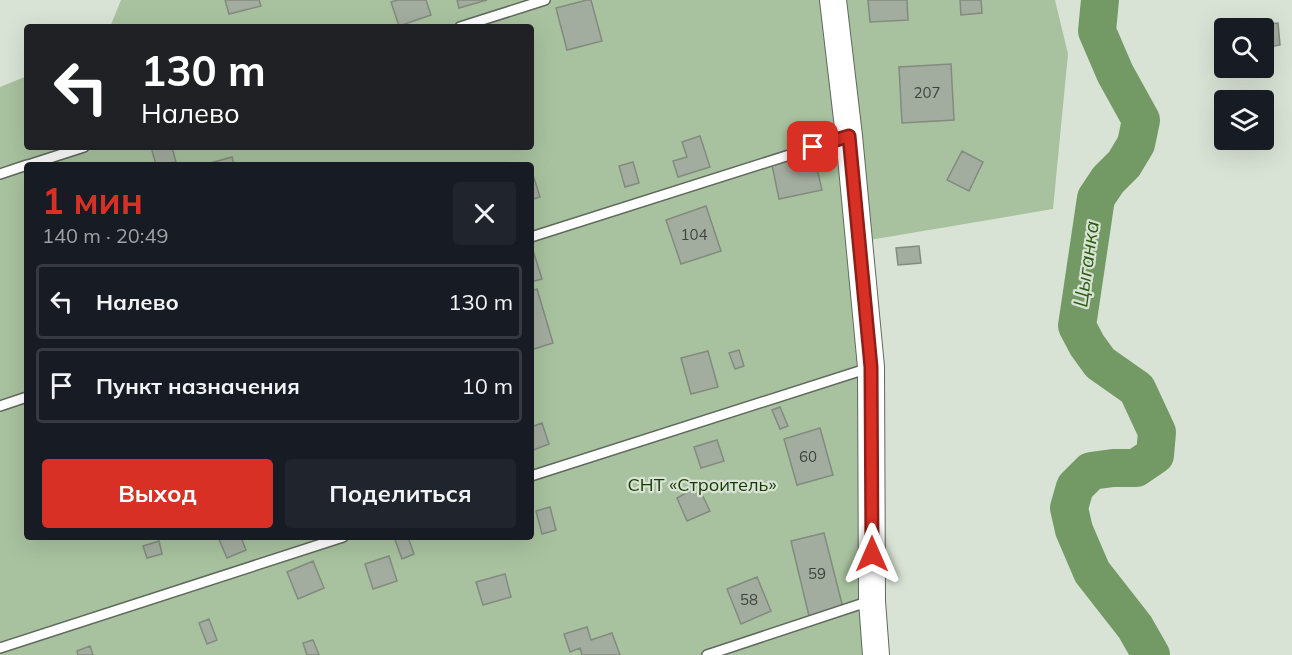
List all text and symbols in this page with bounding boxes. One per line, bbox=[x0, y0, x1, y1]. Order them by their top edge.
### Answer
map controls bbox=[1214, 18, 1274, 150]
button: search bbox=[1214, 18, 1274, 78]
text: 130 m bbox=[141, 44, 266, 97]
icon: left bbox=[42, 48, 120, 126]
house number: 207 bbox=[913, 83, 941, 102]
button: layers bbox=[1214, 90, 1274, 150]
text: Налево bbox=[141, 96, 240, 130]
pin bbox=[787, 121, 838, 172]
icon: arrive bbox=[796, 130, 829, 163]
text: 1 мин bbox=[42, 178, 143, 223]
button: close bbox=[453, 182, 516, 245]
water label: Цыганка bbox=[1067, 219, 1104, 309]
text: 140 m · 20:49 bbox=[42, 223, 168, 248]
house number: 104 bbox=[680, 225, 708, 244]
icon: left bbox=[45, 285, 78, 318]
text: Налево bbox=[96, 288, 179, 316]
text: 130 m bbox=[448, 288, 513, 316]
icon: arrive bbox=[45, 369, 78, 402]
text: Пункт назначения bbox=[96, 372, 300, 400]
text: 10 m bbox=[462, 372, 513, 400]
house number: 60 bbox=[799, 447, 817, 466]
button: Выход bbox=[42, 459, 273, 528]
button: Поделиться bbox=[285, 459, 516, 528]
park label: СНТ «Строитель» bbox=[628, 473, 776, 496]
position arrow bbox=[840, 522, 904, 586]
house number: 59 bbox=[808, 564, 826, 583]
house number: 58 bbox=[740, 590, 758, 609]

